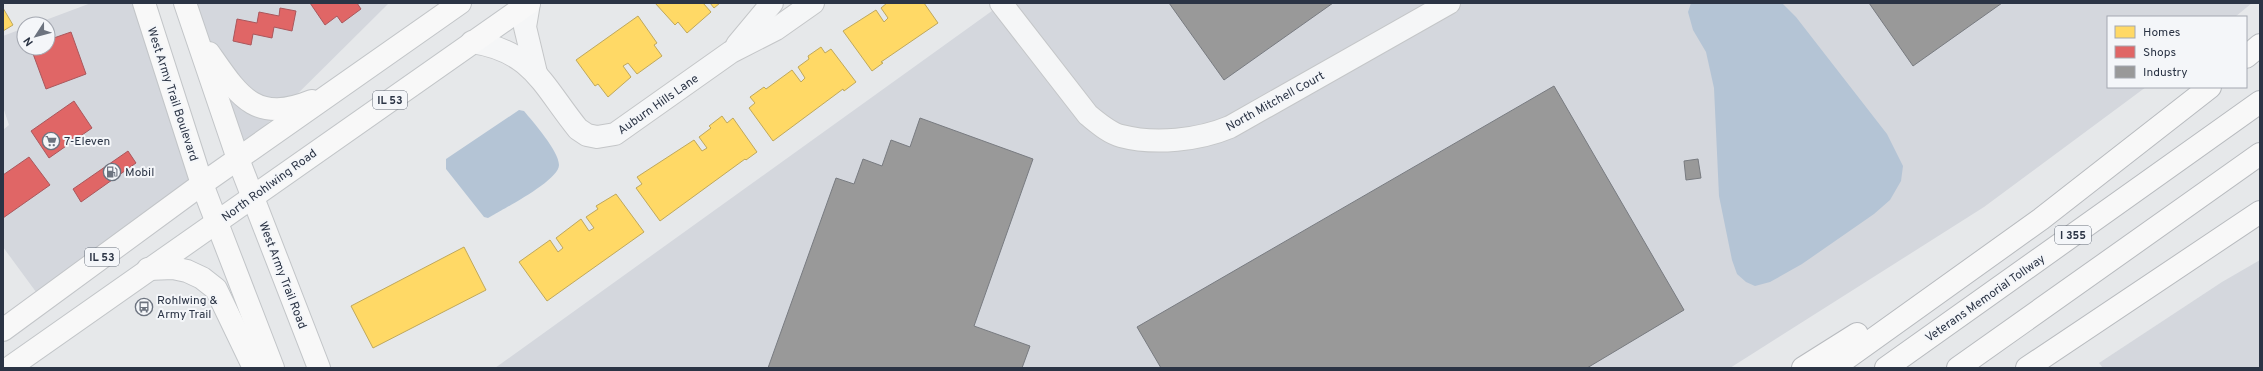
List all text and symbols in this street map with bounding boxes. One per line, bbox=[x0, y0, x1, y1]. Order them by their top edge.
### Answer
north arrow bbox=[16, 16, 56, 56]
legend bbox=[2107, 16, 2247, 88]
street label: West Army Trail Boulevard bbox=[143, 25, 201, 163]
text: Homes bbox=[2143, 25, 2180, 41]
text: N bbox=[21, 34, 37, 49]
text: Shops bbox=[2143, 45, 2176, 61]
text: Industry bbox=[2143, 65, 2188, 81]
street label: North Mitchell Court bbox=[1223, 68, 1328, 136]
street label: Auburn Hills Lane bbox=[615, 71, 702, 139]
road number: IL 53 bbox=[373, 91, 407, 109]
supermarket icon: 7-Eleven bbox=[41, 131, 61, 151]
place label: 7-Eleven bbox=[64, 134, 110, 150]
street label: North Rohlwing Road bbox=[219, 146, 320, 226]
fuel station icon: Mobil bbox=[102, 162, 122, 182]
place label: Mobil bbox=[125, 165, 154, 181]
street label: West Army Trail Road bbox=[254, 219, 310, 331]
road number: I 355 bbox=[2055, 226, 2091, 244]
road number: IL 53 bbox=[85, 248, 119, 266]
street label: Veterans Memorial Tollway bbox=[1922, 251, 2049, 346]
place label: Rohlwing & Army Trail bbox=[157, 293, 218, 323]
bus stop icon: Rohlwing & Army Trail bbox=[134, 297, 154, 317]

